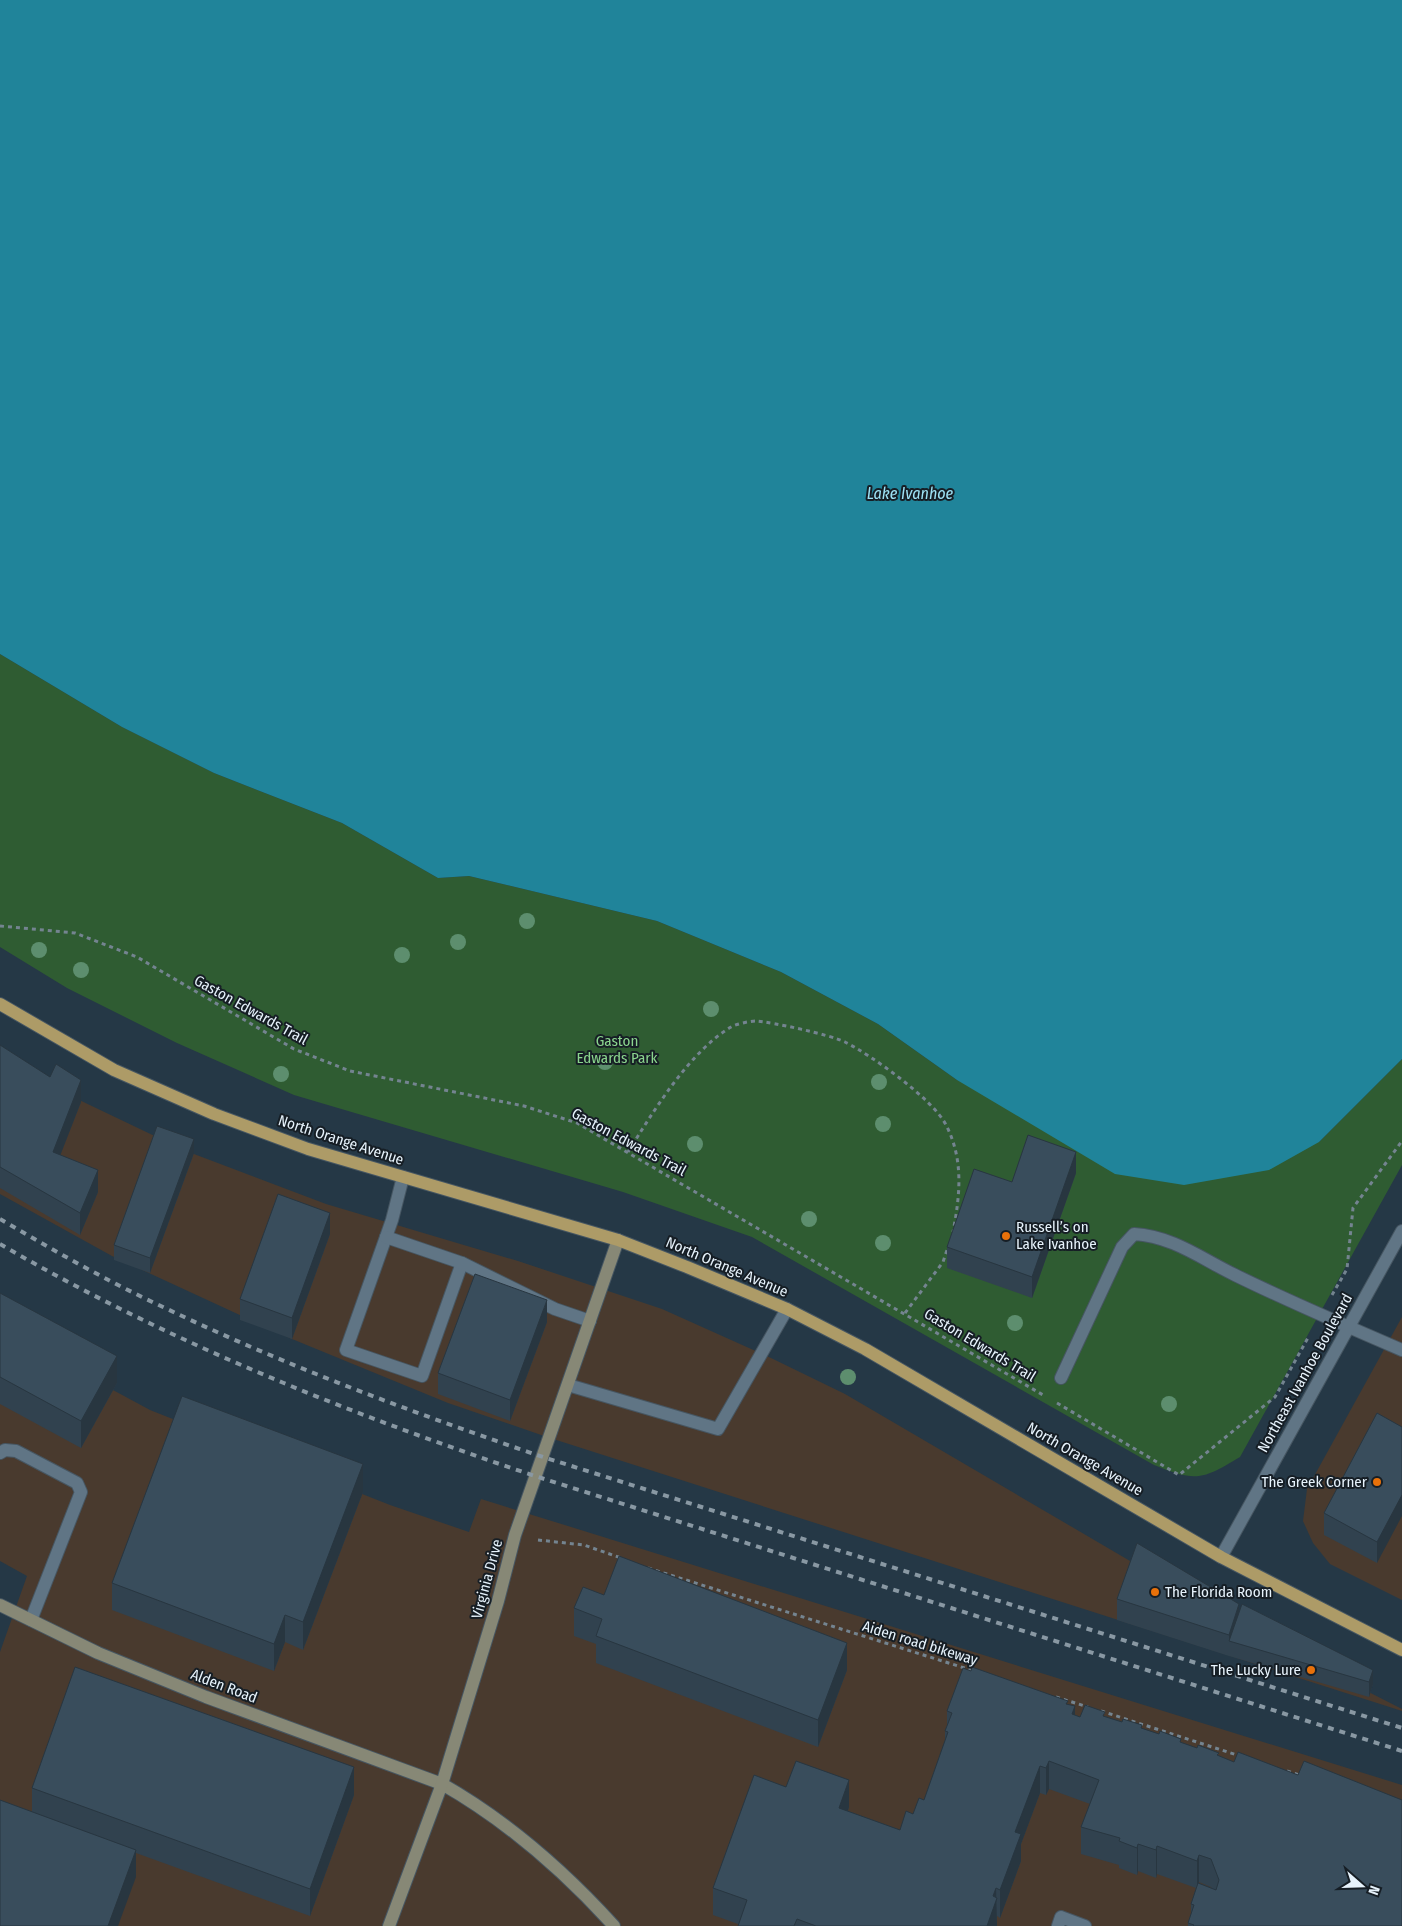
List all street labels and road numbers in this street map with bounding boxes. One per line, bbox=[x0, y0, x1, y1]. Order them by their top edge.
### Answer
street label: Gaston Edwards Trail bbox=[191, 971, 311, 1049]
street label: Gaston Edwards Trail bbox=[569, 1104, 689, 1180]
street label: North Orange Avenue bbox=[276, 1111, 406, 1169]
street label: North Orange Avenue bbox=[663, 1233, 791, 1301]
street label: Northeast Ivanhoe Boulevard bbox=[1254, 1291, 1356, 1455]
street label: Gaston Edwards Trail bbox=[921, 1305, 1039, 1385]
street label: North Orange Avenue bbox=[1024, 1418, 1146, 1500]
street label: Virginia Drive bbox=[468, 1537, 506, 1621]
street label: Aiden road bikeway bbox=[860, 1617, 980, 1669]
street label: Alden Road bbox=[188, 1665, 260, 1707]

